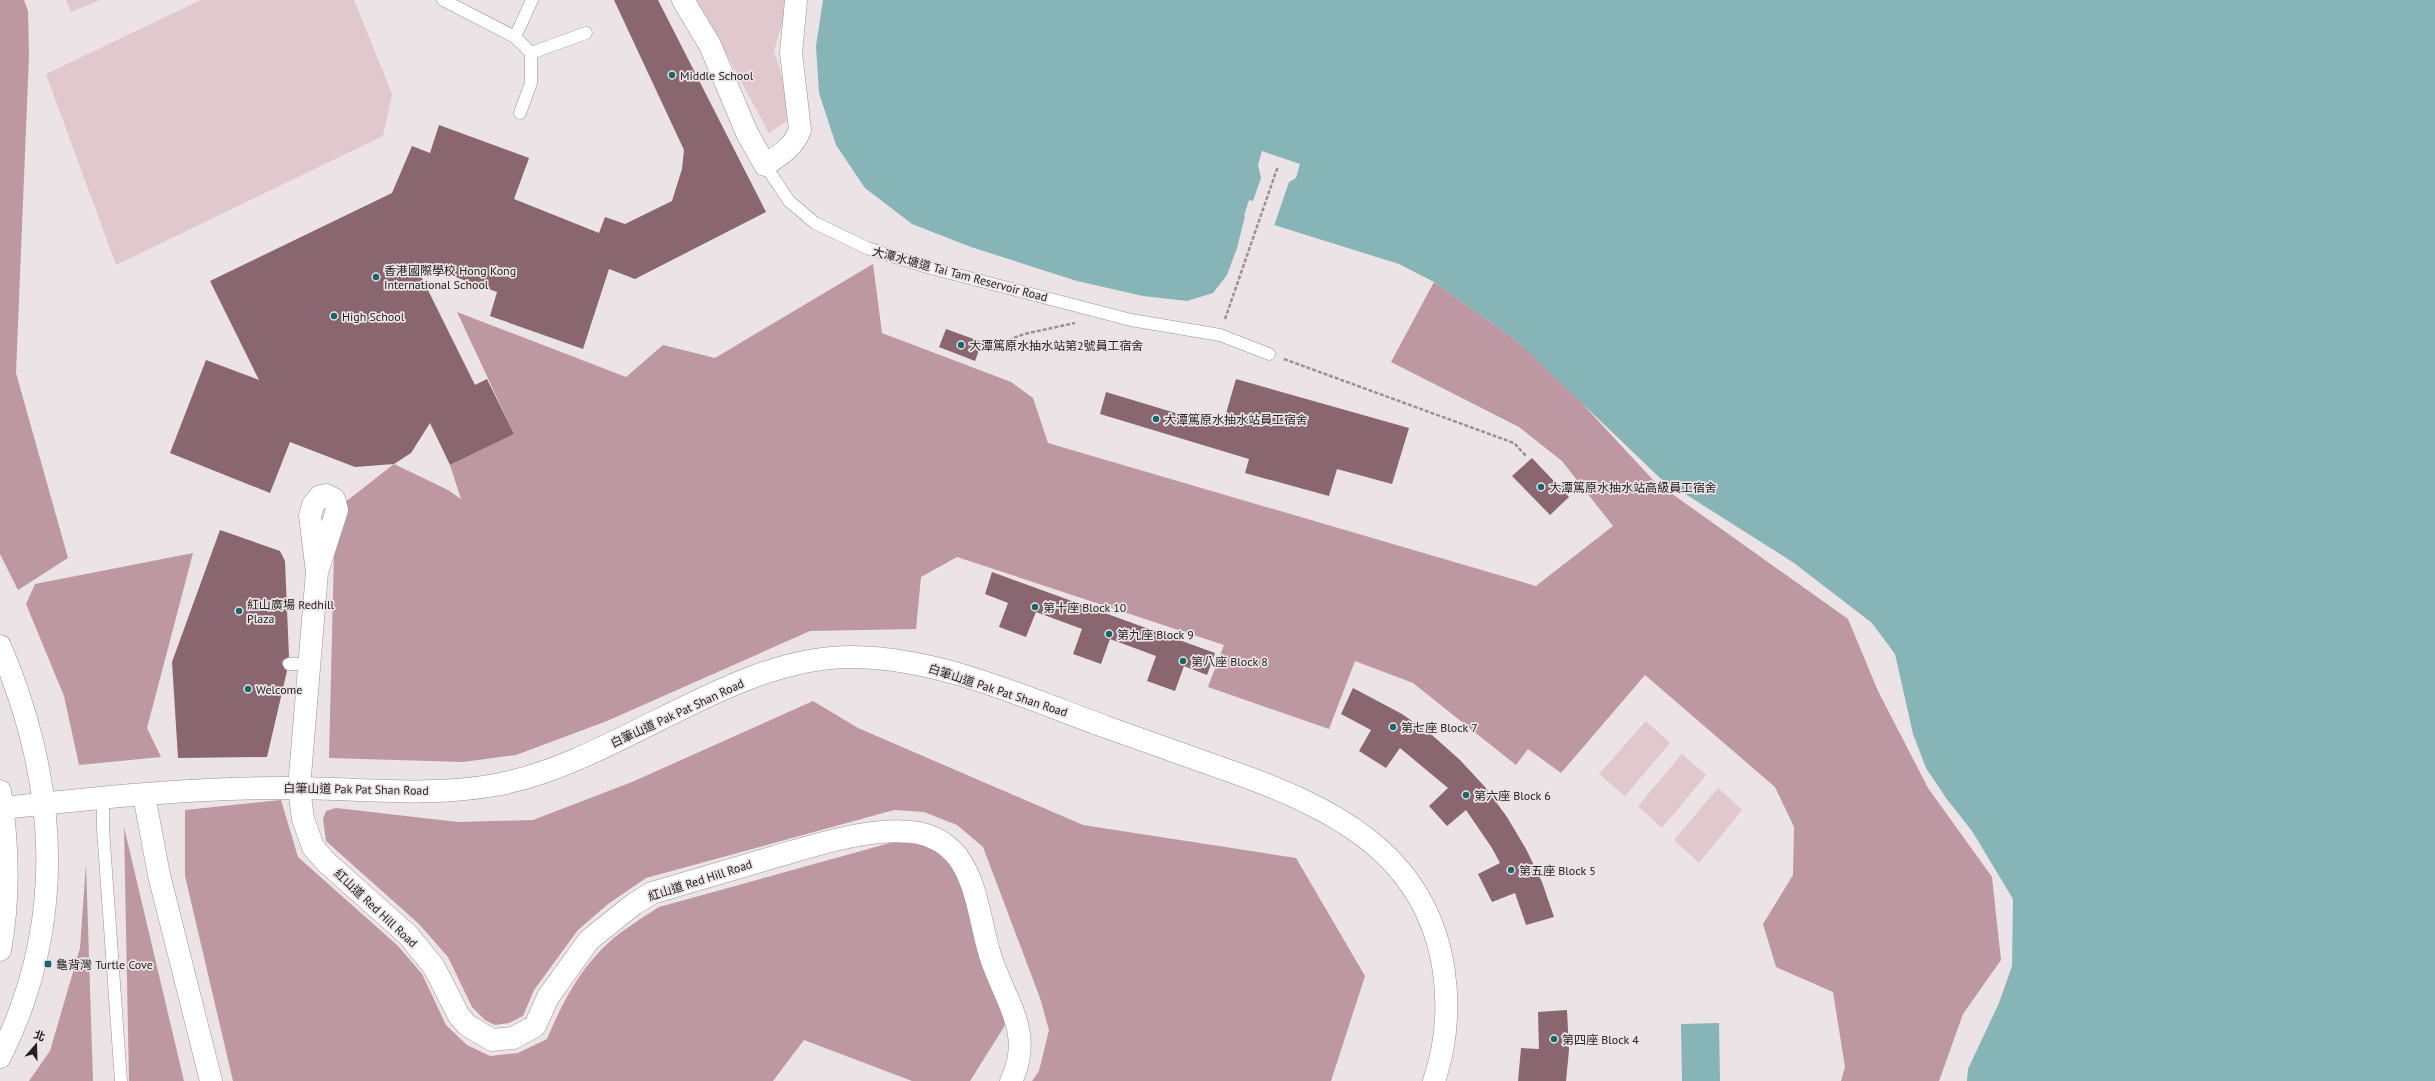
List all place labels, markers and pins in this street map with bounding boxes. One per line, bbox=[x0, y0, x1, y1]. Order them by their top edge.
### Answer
place label: Middle School bbox=[680, 68, 754, 83]
marker: Middle School bbox=[667, 70, 677, 80]
place label: 香港國際學校 Hong Kong International School bbox=[384, 263, 516, 292]
marker: 香港國際學校 Hong Kong International School bbox=[371, 272, 381, 282]
place label: High School bbox=[342, 309, 405, 324]
marker: High School bbox=[329, 311, 339, 321]
place label: 大潭篤原水抽水站第2號員工宿舍 bbox=[969, 338, 1144, 353]
marker: 大潭篤原水抽水站第2號員工宿舍 bbox=[956, 340, 966, 350]
place label: 大潭篤原水抽水站員工宿舍 bbox=[1164, 412, 1308, 427]
marker: 大潭篤原水抽水站員工宿舍 bbox=[1151, 414, 1161, 424]
place label: 大潭篤原水抽水站高級員工宿舍 bbox=[1549, 480, 1717, 495]
marker: 大潭篤原水抽水站高級員工宿舍 bbox=[1536, 482, 1546, 492]
place label: 紅山廣場 Redhill Plaza bbox=[247, 597, 335, 626]
place label: 第十座 Block 10 bbox=[1043, 600, 1127, 615]
marker: 第十座 Block 10 bbox=[1030, 602, 1040, 612]
marker: 紅山廣場 Redhill Plaza bbox=[234, 606, 244, 616]
place label: 第九座 Block 9 bbox=[1117, 627, 1194, 642]
marker: 第九座 Block 9 bbox=[1104, 629, 1114, 639]
place label: 第八座 Block 8 bbox=[1191, 654, 1268, 669]
marker: 第八座 Block 8 bbox=[1178, 656, 1188, 666]
place label: Welcome bbox=[256, 682, 302, 697]
marker: Welcome bbox=[243, 684, 253, 694]
place label: 第七座 Block 7 bbox=[1401, 720, 1478, 735]
marker: 第七座 Block 7 bbox=[1388, 722, 1398, 732]
place label: 第六座 Block 6 bbox=[1474, 788, 1551, 803]
marker: 第六座 Block 6 bbox=[1461, 790, 1471, 800]
place label: 第五座 Block 5 bbox=[1519, 863, 1596, 878]
marker: 第五座 Block 5 bbox=[1506, 865, 1516, 875]
place label: 龜背灣 Turtle Cove bbox=[56, 957, 153, 972]
marker: 龜背灣 Turtle Cove bbox=[43, 959, 53, 969]
place label: 第四座 Block 4 bbox=[1562, 1032, 1639, 1047]
marker: 第四座 Block 4 bbox=[1549, 1034, 1559, 1044]

